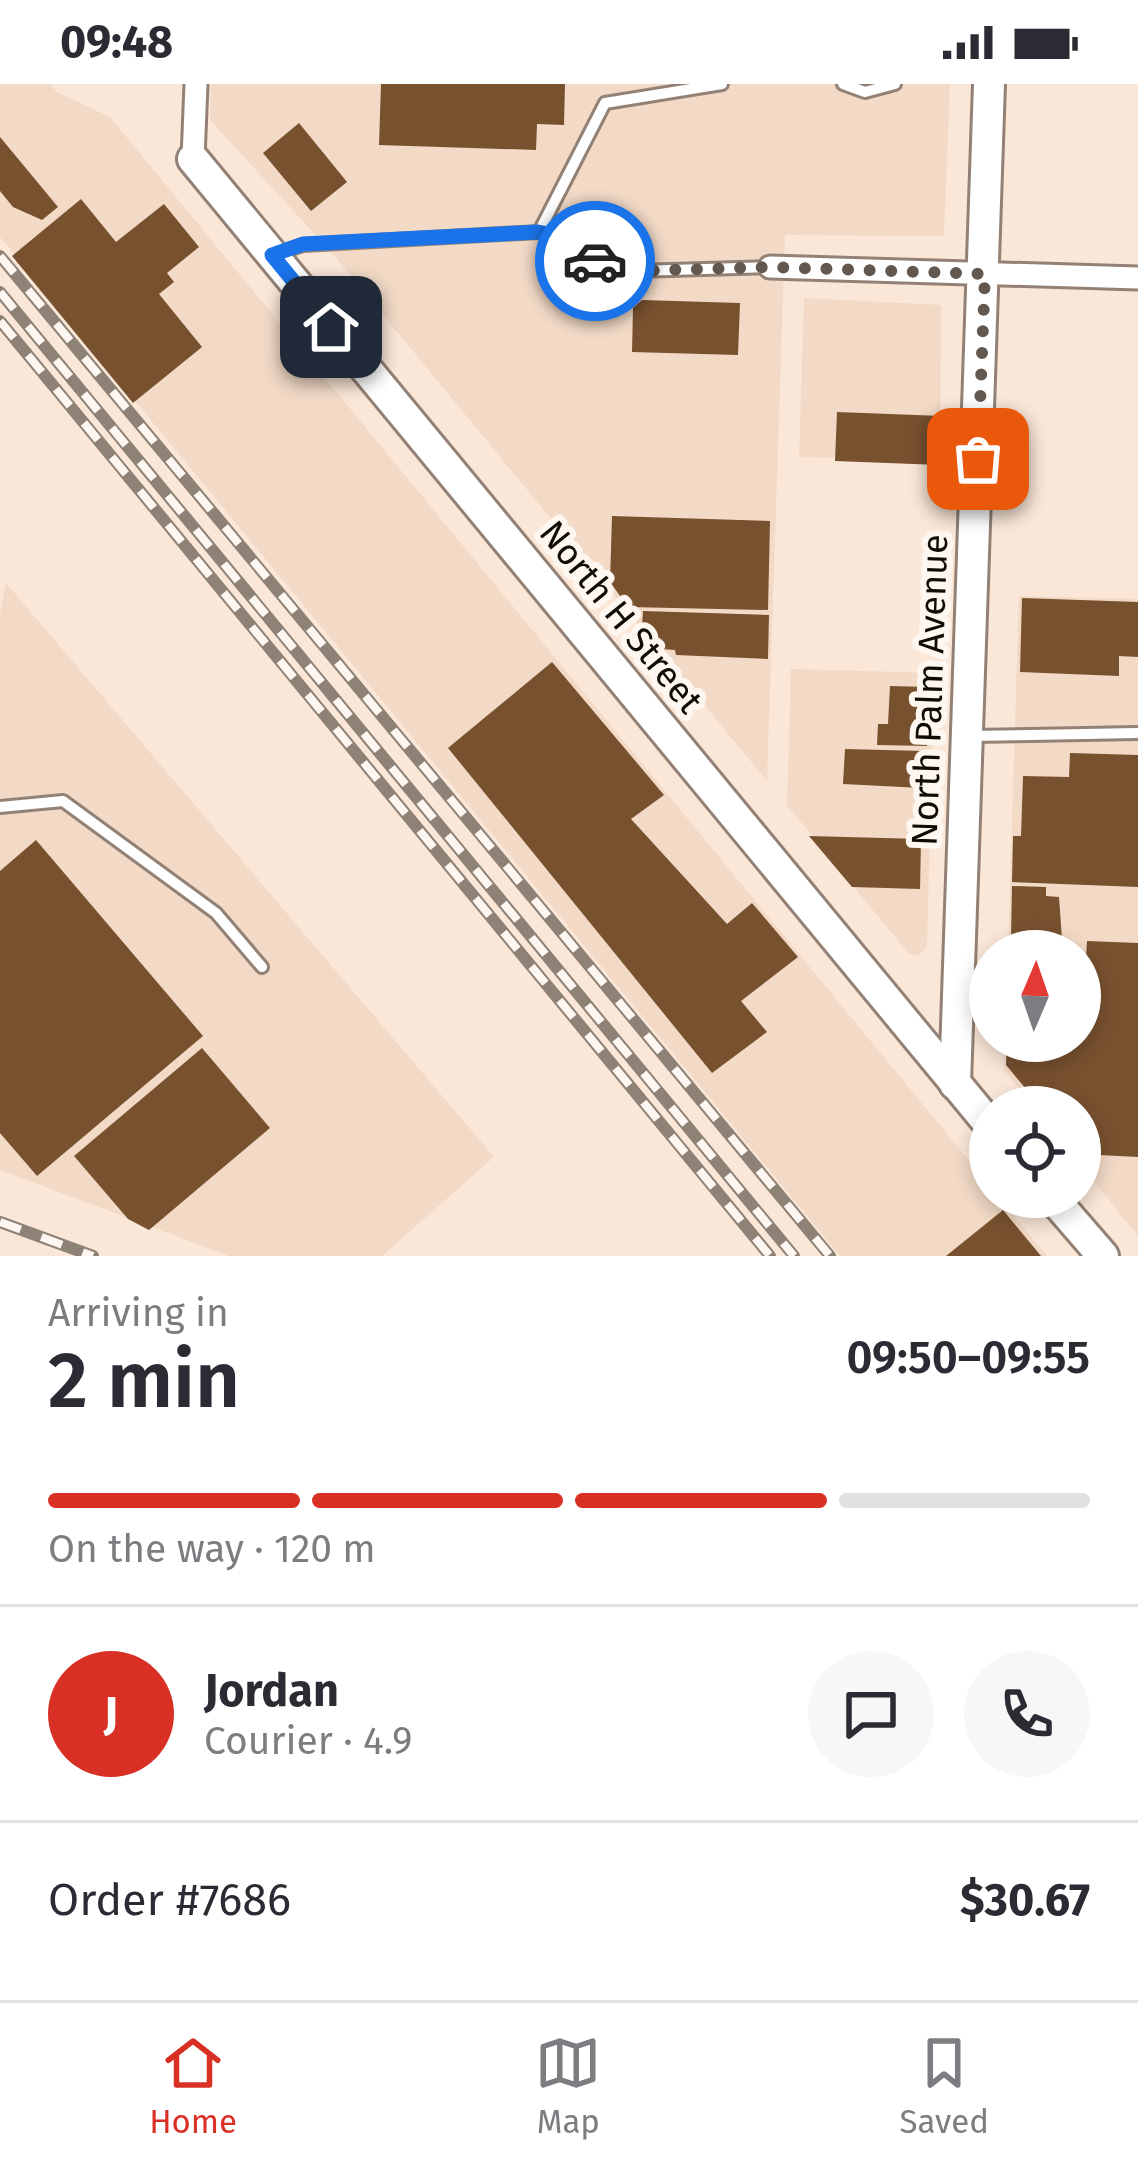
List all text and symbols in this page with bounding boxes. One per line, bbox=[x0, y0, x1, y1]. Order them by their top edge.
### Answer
text: 09:48 bbox=[60, 15, 173, 69]
courier bbox=[535, 201, 655, 321]
icon: car bbox=[562, 228, 628, 294]
pin bbox=[280, 276, 382, 378]
icon: home bbox=[298, 294, 364, 360]
pin bbox=[927, 408, 1029, 510]
icon: bag bbox=[945, 426, 1011, 492]
street label: North H Street bbox=[530, 512, 712, 722]
street label: North Palm Avenue bbox=[903, 533, 957, 847]
north arrow bbox=[969, 930, 1101, 1062]
map controls bbox=[969, 930, 1101, 1218]
button: locate bbox=[969, 1086, 1101, 1218]
text: Arriving in bbox=[48, 1290, 229, 1336]
text: 09:50–09:55 bbox=[847, 1331, 1090, 1385]
text: 2 min bbox=[48, 1334, 240, 1428]
text: On the way · 120 m bbox=[48, 1526, 376, 1572]
button: chat bbox=[808, 1651, 934, 1777]
button: phone bbox=[964, 1651, 1090, 1777]
text: Jordan bbox=[204, 1664, 339, 1718]
text: J bbox=[104, 1687, 118, 1741]
text: Courier · 4.9 bbox=[204, 1718, 413, 1764]
text: Order #7686 bbox=[48, 1873, 291, 1927]
text: $30.67 bbox=[960, 1873, 1090, 1927]
tab: Home bbox=[149, 2030, 237, 2142]
tab: Map bbox=[535, 2030, 601, 2142]
tab: Saved bbox=[900, 2030, 989, 2142]

